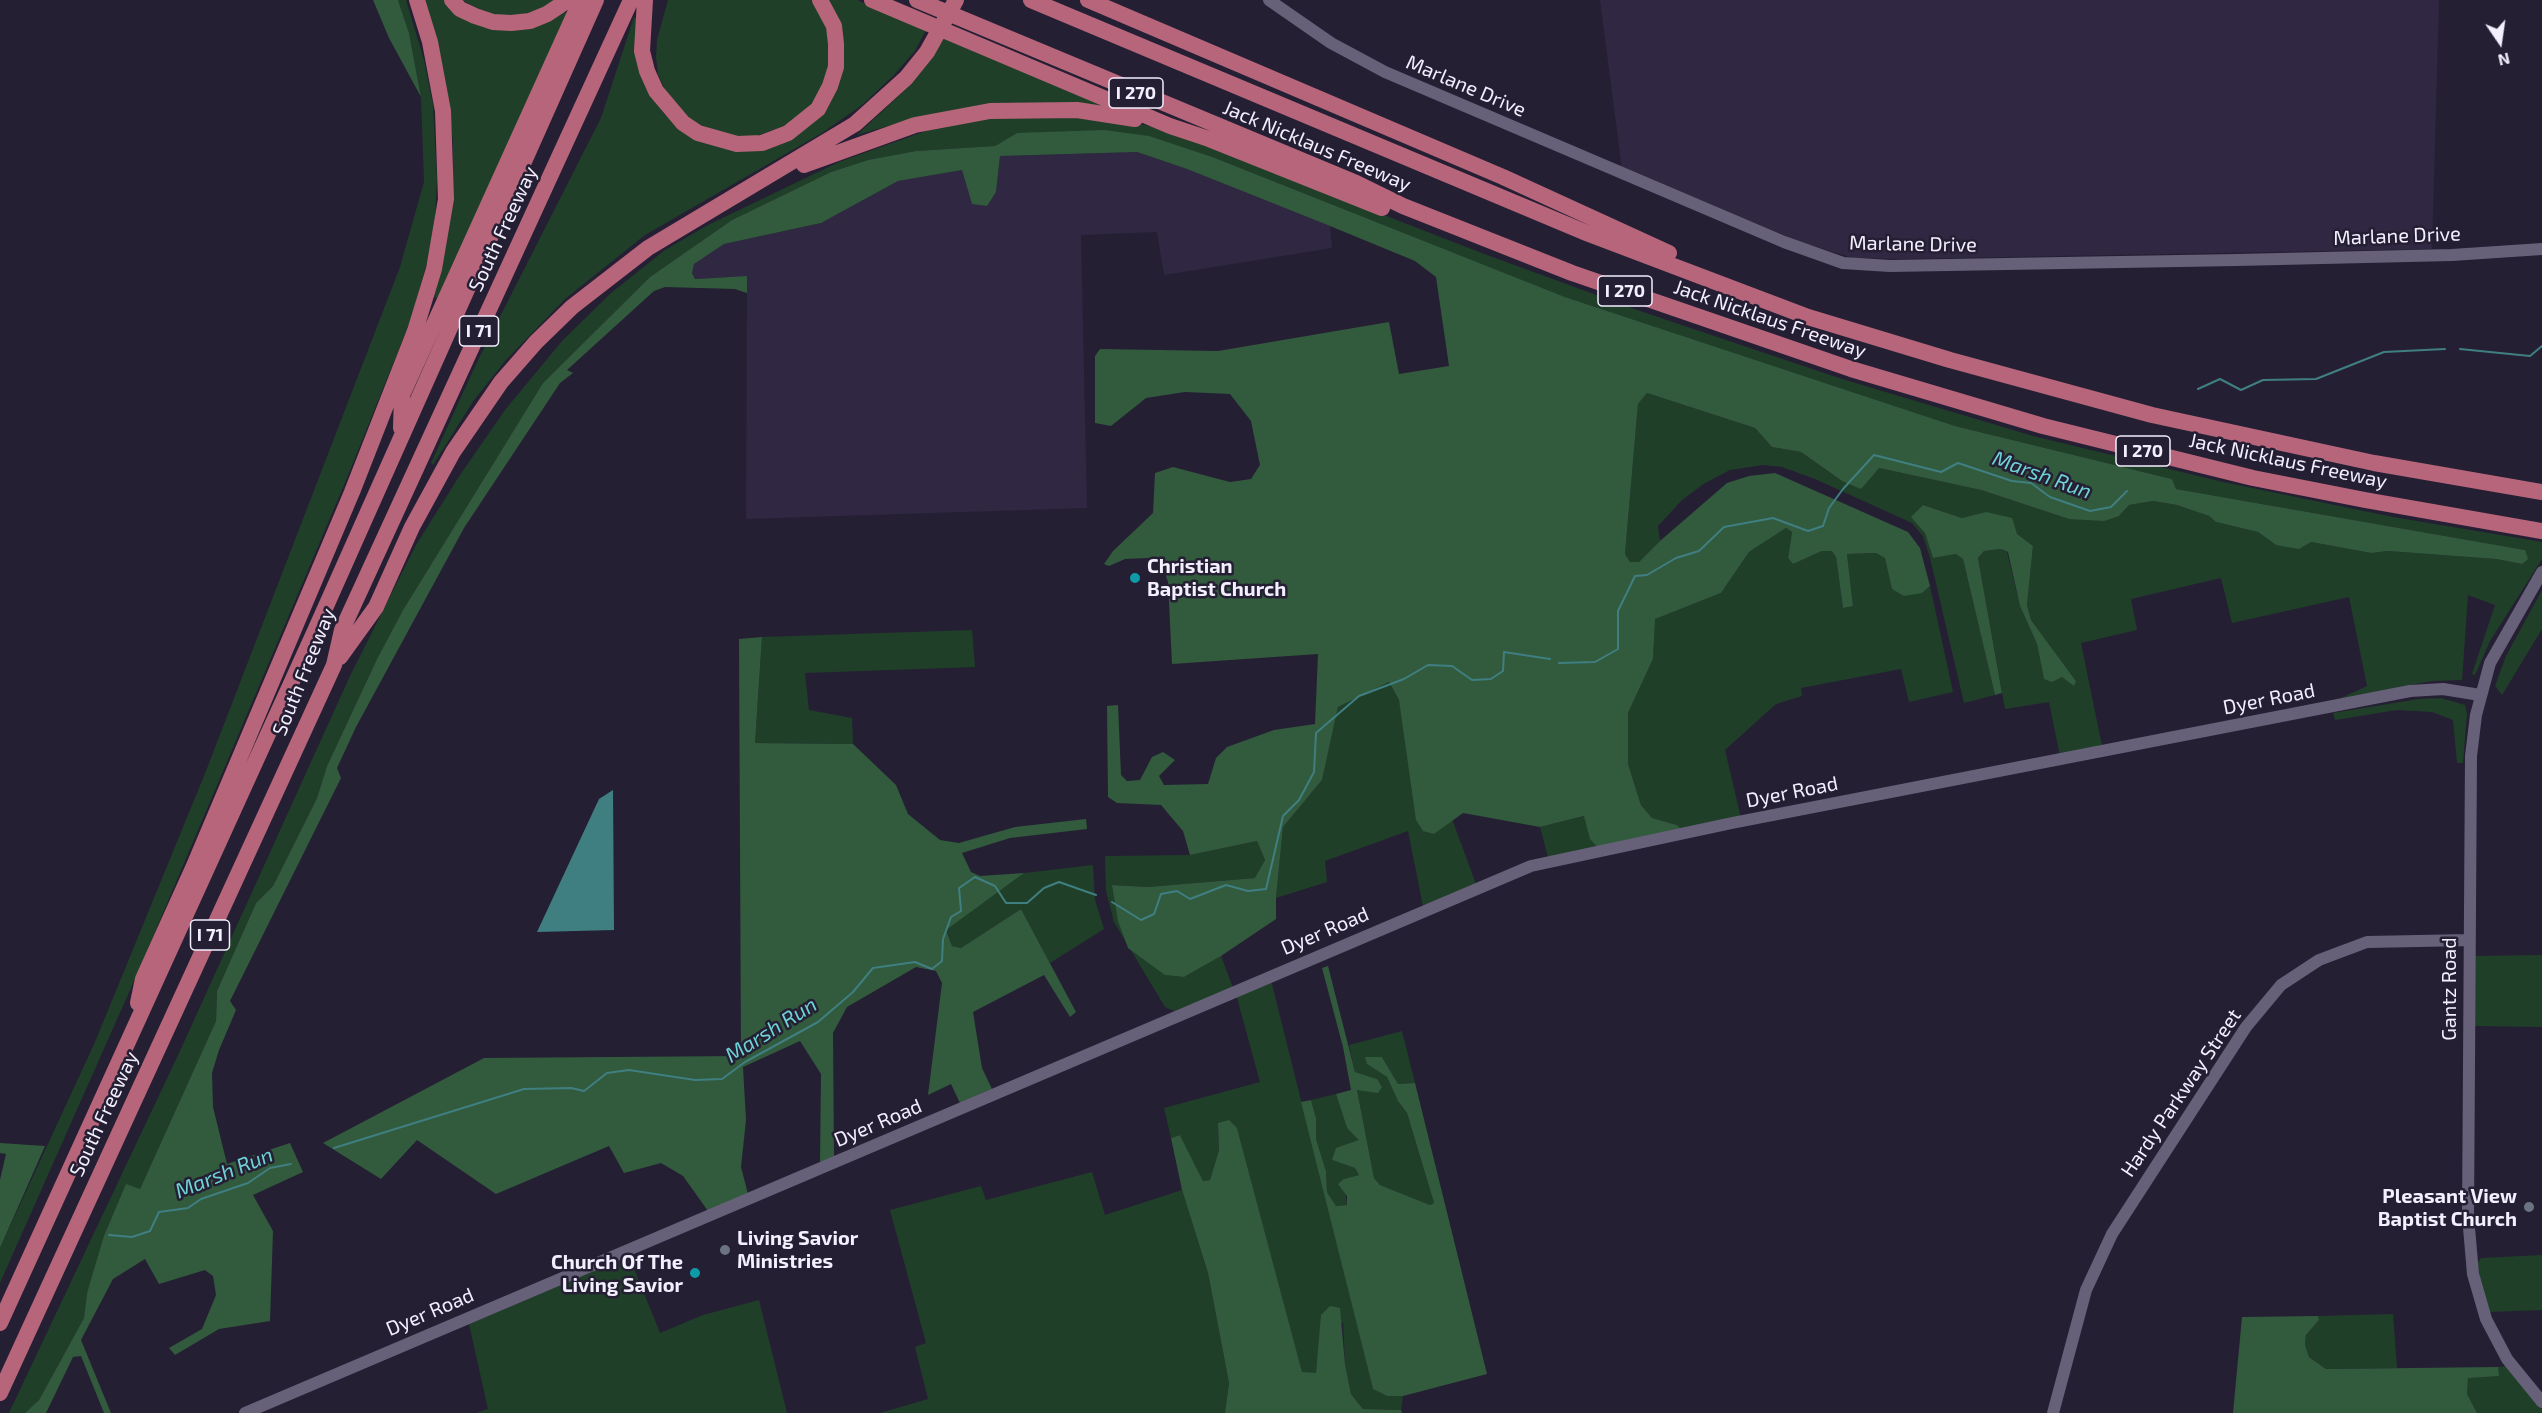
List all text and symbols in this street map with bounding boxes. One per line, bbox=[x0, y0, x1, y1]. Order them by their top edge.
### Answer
north arrow bbox=[2470, 12, 2530, 72]
text: N bbox=[2496, 49, 2512, 71]
street label: Marlane Drive bbox=[1403, 50, 1529, 122]
road number: I 270 bbox=[1109, 78, 1163, 108]
street label: Jack Nicklaus Freeway bbox=[1219, 96, 1415, 196]
street label: South Freeway bbox=[464, 163, 542, 295]
street label: Marlane Drive bbox=[2333, 222, 2461, 250]
street label: Marlane Drive bbox=[1849, 231, 1977, 257]
street label: Jack Nicklaus Freeway bbox=[1671, 275, 1869, 363]
road number: I 270 bbox=[1598, 276, 1652, 306]
road number: I 71 bbox=[460, 316, 498, 346]
street label: Jack Nicklaus Freeway bbox=[2187, 428, 2389, 494]
road number: I 270 bbox=[2116, 436, 2170, 466]
water label: Marsh Run bbox=[1989, 446, 2095, 504]
place label: Christian Baptist Church bbox=[1147, 554, 1286, 601]
marker: Christian Baptist Church bbox=[1128, 571, 1142, 585]
street label: South Freeway bbox=[268, 605, 340, 739]
street label: Dyer Road bbox=[2221, 678, 2317, 720]
street label: Dyer Road bbox=[1744, 771, 1840, 813]
street label: Dyer Road bbox=[1277, 902, 1373, 960]
road number: I 71 bbox=[190, 920, 230, 950]
street label: Gantz Road bbox=[2437, 937, 2461, 1041]
water label: Marsh Run bbox=[721, 992, 821, 1068]
street label: Hardy Parkway Street bbox=[2116, 1004, 2246, 1182]
street label: South Freeway bbox=[65, 1048, 143, 1180]
street label: Dyer Road bbox=[830, 1094, 926, 1152]
water label: Marsh Run bbox=[171, 1142, 277, 1204]
place label: Pleasant View Baptist Church bbox=[2378, 1184, 2517, 1231]
marker: Pleasant View Baptist Church bbox=[2522, 1200, 2536, 1214]
place label: Living Savior Ministries bbox=[737, 1226, 858, 1273]
marker: Living Savior Ministries bbox=[718, 1243, 732, 1257]
place label: Church Of The Living Savior bbox=[551, 1250, 683, 1297]
marker: Church Of The Living Savior bbox=[688, 1266, 702, 1280]
street label: Dyer Road bbox=[382, 1283, 478, 1341]

